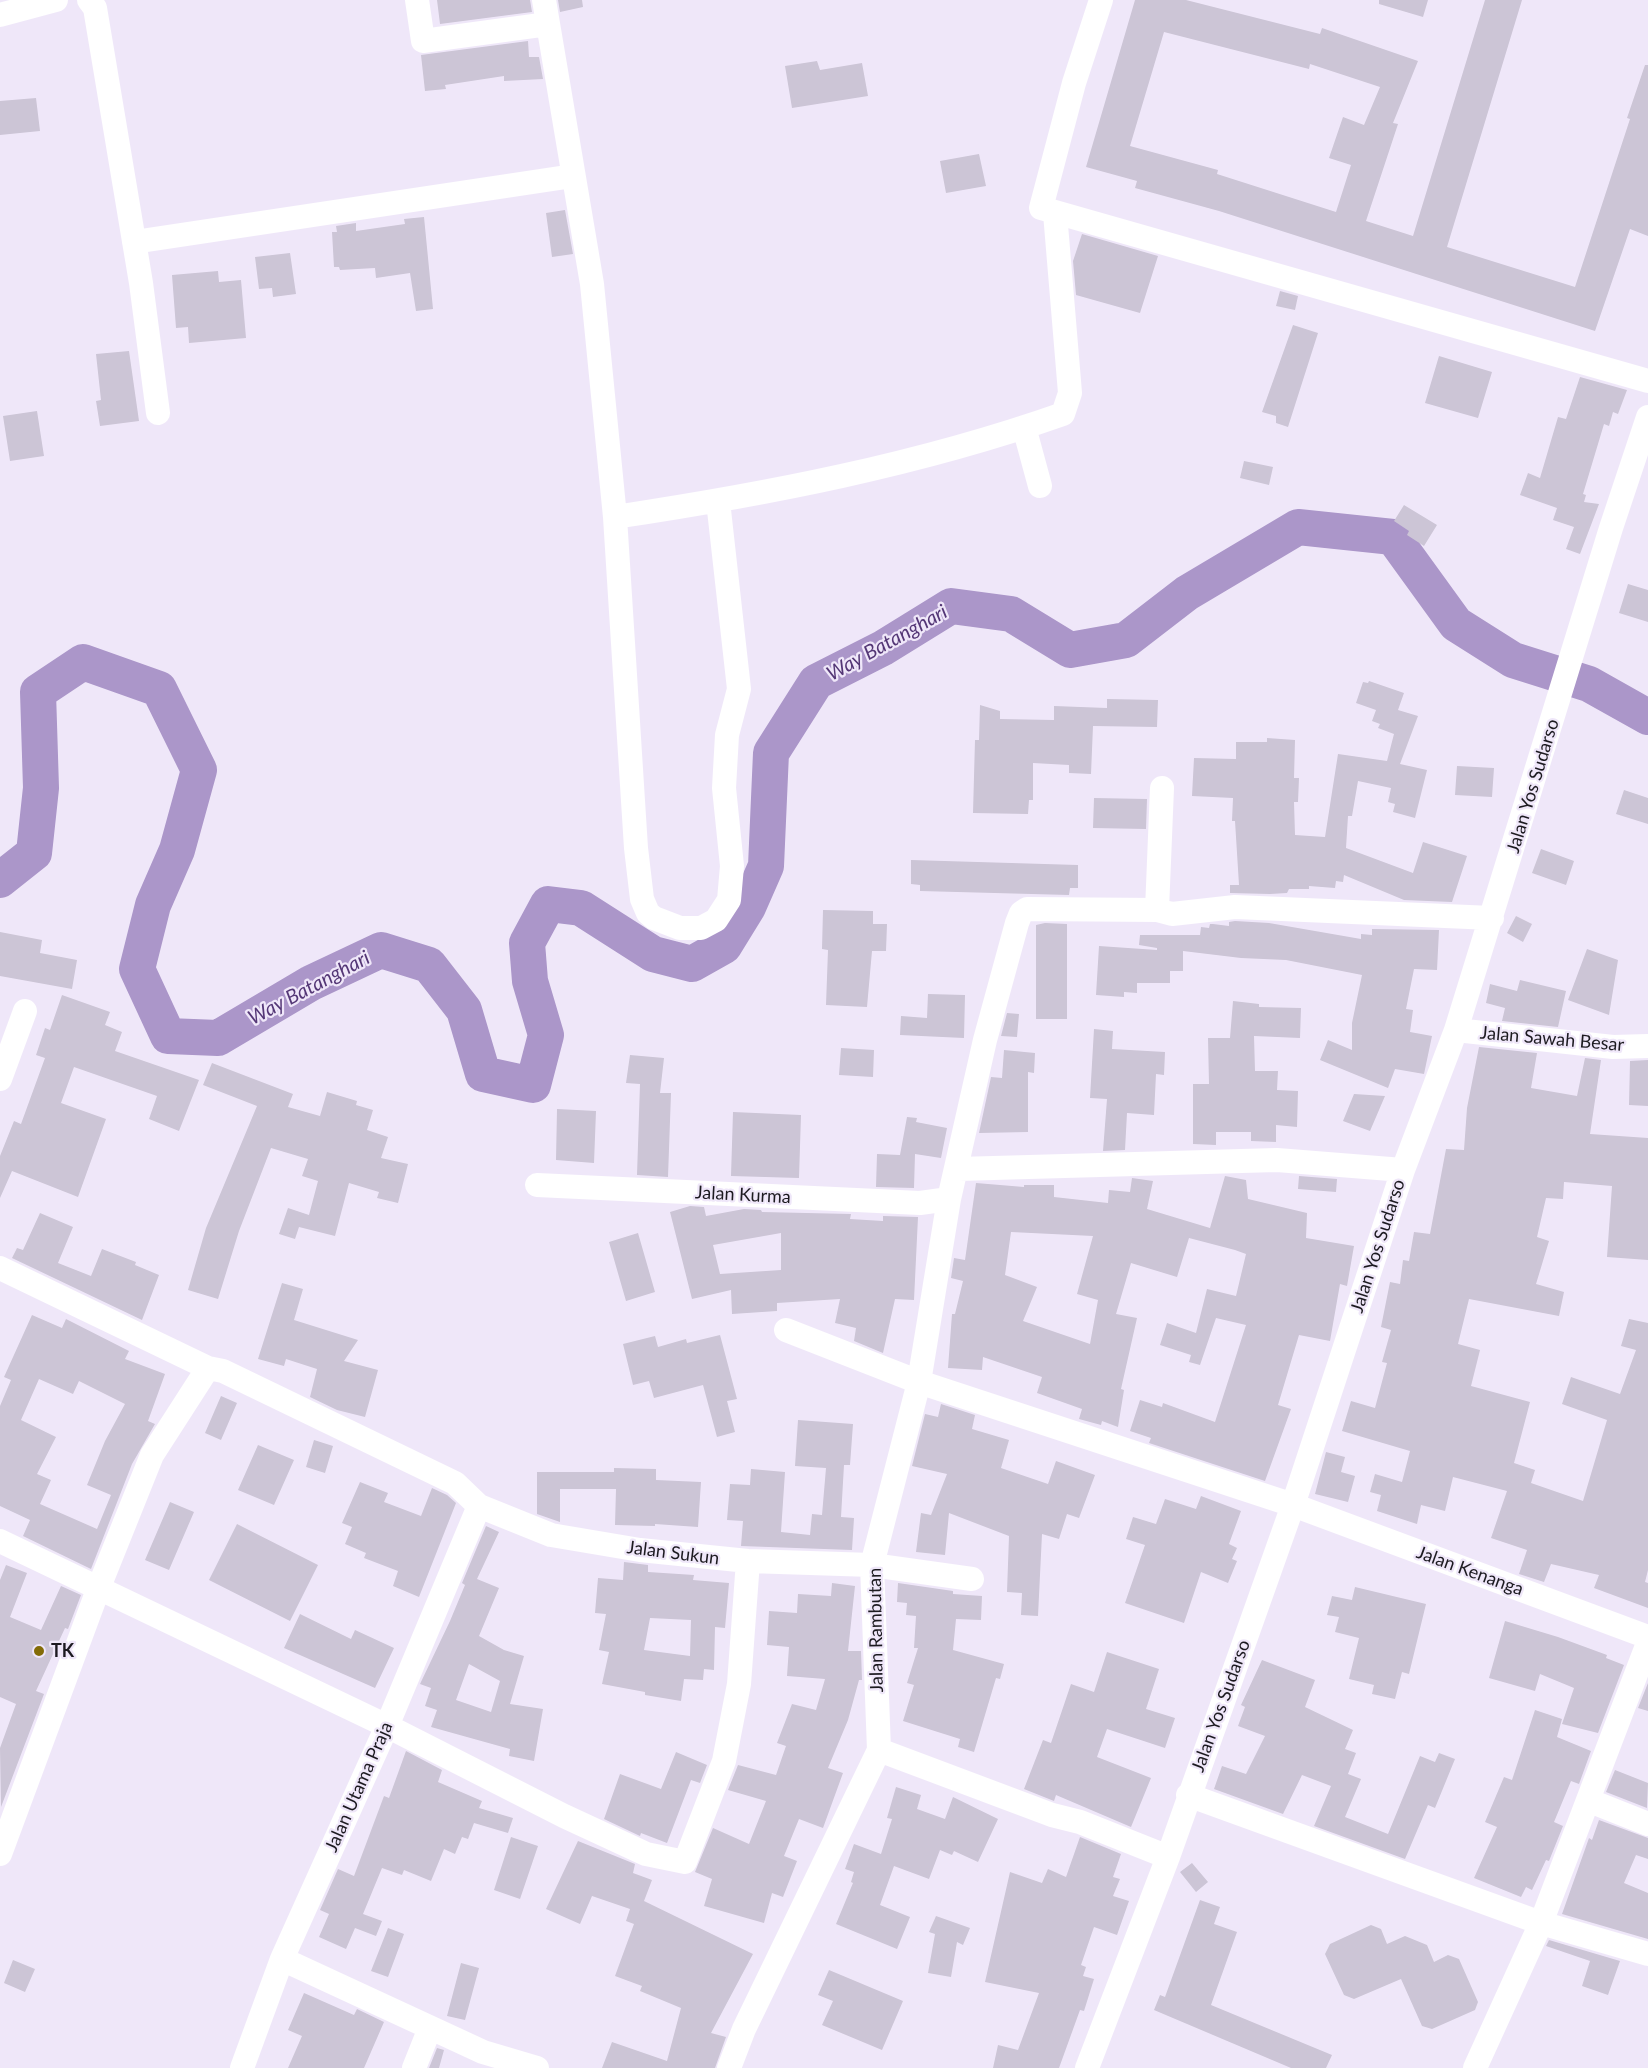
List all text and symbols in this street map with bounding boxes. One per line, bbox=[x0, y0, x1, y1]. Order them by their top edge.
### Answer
water label: Way Batanghari bbox=[822, 600, 952, 686]
street label: Jalan Yos Sudarso bbox=[1502, 716, 1564, 856]
water label: Way Batanghari bbox=[244, 946, 374, 1030]
street label: Jalan Sawah Besar bbox=[1479, 1022, 1625, 1056]
street label: Jalan Yos Sudarso bbox=[1346, 1177, 1410, 1315]
street label: Jalan Kurma bbox=[695, 1182, 791, 1208]
street label: Jalan Sukun bbox=[626, 1537, 720, 1569]
street label: Jalan Kenanga bbox=[1414, 1542, 1526, 1600]
street label: Jalan Rambutan bbox=[864, 1568, 888, 1692]
street label: Jalan Yos Sudarso bbox=[1187, 1637, 1255, 1775]
place label: TK bbox=[51, 1640, 74, 1662]
marker: TK bbox=[32, 1644, 46, 1658]
street label: Jalan Utama Praja bbox=[321, 1719, 397, 1855]

